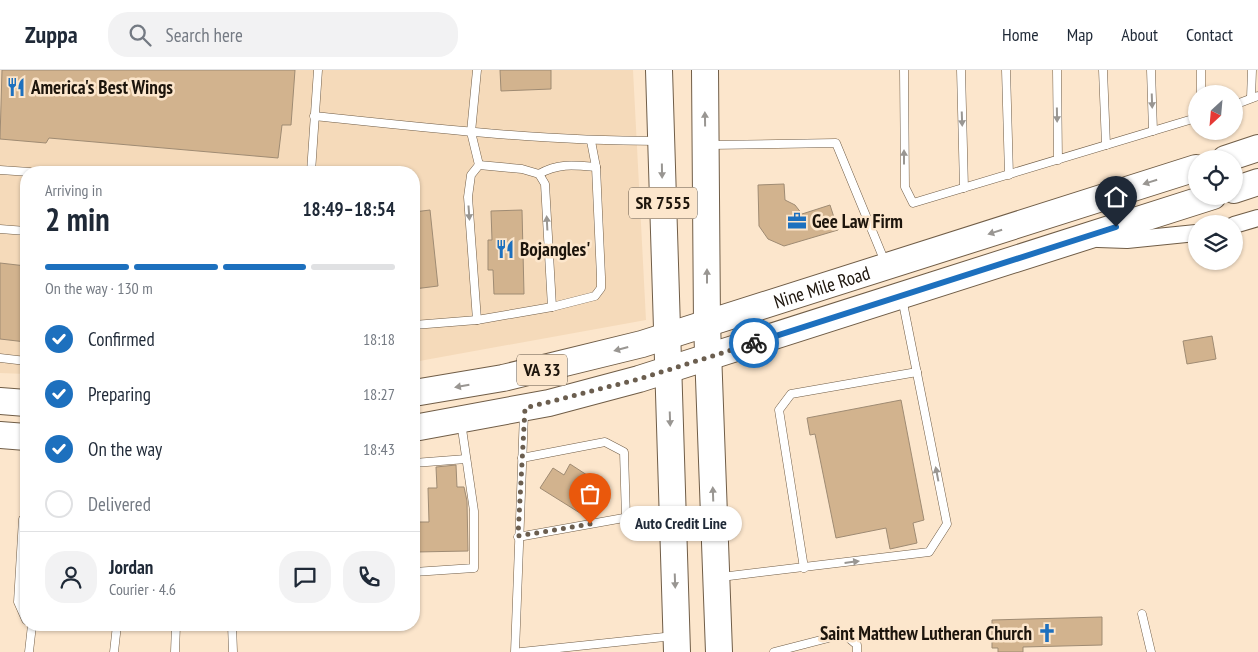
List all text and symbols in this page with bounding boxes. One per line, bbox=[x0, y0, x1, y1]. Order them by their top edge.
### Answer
search box bbox=[108, 12, 458, 57]
text: Zuppa bbox=[25, 19, 78, 50]
icon: search bbox=[126, 21, 154, 49]
text: Search here bbox=[166, 23, 243, 47]
text: Home bbox=[1002, 23, 1039, 46]
text: Map bbox=[1067, 23, 1093, 46]
text: About bbox=[1121, 23, 1158, 46]
text: Contact bbox=[1186, 23, 1233, 46]
place label: America's Best Wings bbox=[30, 75, 173, 99]
restaurant icon: America's Best Wings bbox=[5, 76, 27, 98]
north arrow bbox=[1188, 85, 1242, 140]
map controls bbox=[1188, 85, 1243, 270]
one-way arrow bbox=[1148, 93, 1156, 109]
one-way arrow bbox=[1054, 107, 1062, 123]
one-way arrow bbox=[701, 110, 709, 126]
one-way arrow bbox=[958, 111, 966, 127]
one-way arrow bbox=[900, 148, 908, 164]
button: locate bbox=[1188, 150, 1243, 205]
one-way arrow bbox=[658, 163, 666, 179]
pin bbox=[1095, 176, 1137, 227]
one-way arrow bbox=[1142, 179, 1157, 187]
text: Arriving in bbox=[45, 180, 102, 200]
icon: home bbox=[1102, 183, 1130, 211]
road number: SR 7555 bbox=[629, 188, 697, 218]
text: 18:49–18:54 bbox=[302, 197, 395, 221]
text: 2 min bbox=[45, 198, 110, 240]
one-way arrow bbox=[465, 205, 473, 221]
place label: Gee Law Firm bbox=[812, 209, 903, 233]
office icon: Gee Law Firm bbox=[786, 210, 808, 232]
one-way arrow bbox=[543, 215, 551, 231]
button: layers bbox=[1188, 215, 1243, 270]
one-way arrow bbox=[987, 228, 1002, 236]
place label: Bojangles' bbox=[520, 237, 590, 261]
restaurant icon: Bojangles' bbox=[494, 238, 516, 260]
street label: Nine Mile Road bbox=[771, 260, 873, 313]
one-way arrow bbox=[703, 267, 711, 283]
text: On the way · 130 m bbox=[45, 278, 153, 298]
courier bbox=[729, 318, 779, 368]
icon: check bbox=[45, 325, 73, 353]
text: Confirmed bbox=[88, 327, 155, 351]
text: 18:18 bbox=[363, 329, 395, 349]
icon: bike bbox=[740, 329, 768, 357]
one-way arrow bbox=[613, 346, 628, 354]
road number: VA 33 bbox=[517, 354, 567, 386]
icon: check bbox=[45, 380, 73, 408]
text: Preparing bbox=[88, 382, 151, 406]
one-way arrow bbox=[454, 382, 470, 390]
text: 18:27 bbox=[363, 384, 395, 404]
one-way arrow bbox=[666, 411, 674, 427]
icon: check bbox=[45, 435, 73, 463]
text: On the way bbox=[88, 437, 162, 461]
text: 18:43 bbox=[363, 439, 395, 459]
one-way arrow bbox=[933, 466, 941, 481]
pin bbox=[569, 473, 611, 524]
icon: bag bbox=[576, 480, 604, 508]
one-way arrow bbox=[709, 486, 717, 502]
text: Delivered bbox=[88, 492, 151, 516]
callout: Auto Credit Line bbox=[620, 506, 742, 542]
text: Auto Credit Line bbox=[635, 513, 727, 533]
button: person bbox=[45, 551, 97, 603]
button: chat bbox=[279, 551, 331, 603]
button: phone bbox=[343, 551, 395, 603]
text: Jordan bbox=[109, 555, 153, 579]
one-way arrow bbox=[845, 558, 861, 566]
one-way arrow bbox=[671, 574, 679, 590]
text: Courier · 4.6 bbox=[109, 579, 176, 599]
place label: Saint Matthew Lutheran Church bbox=[820, 621, 1032, 645]
church icon: Saint Matthew Lutheran Church bbox=[1036, 622, 1058, 644]

